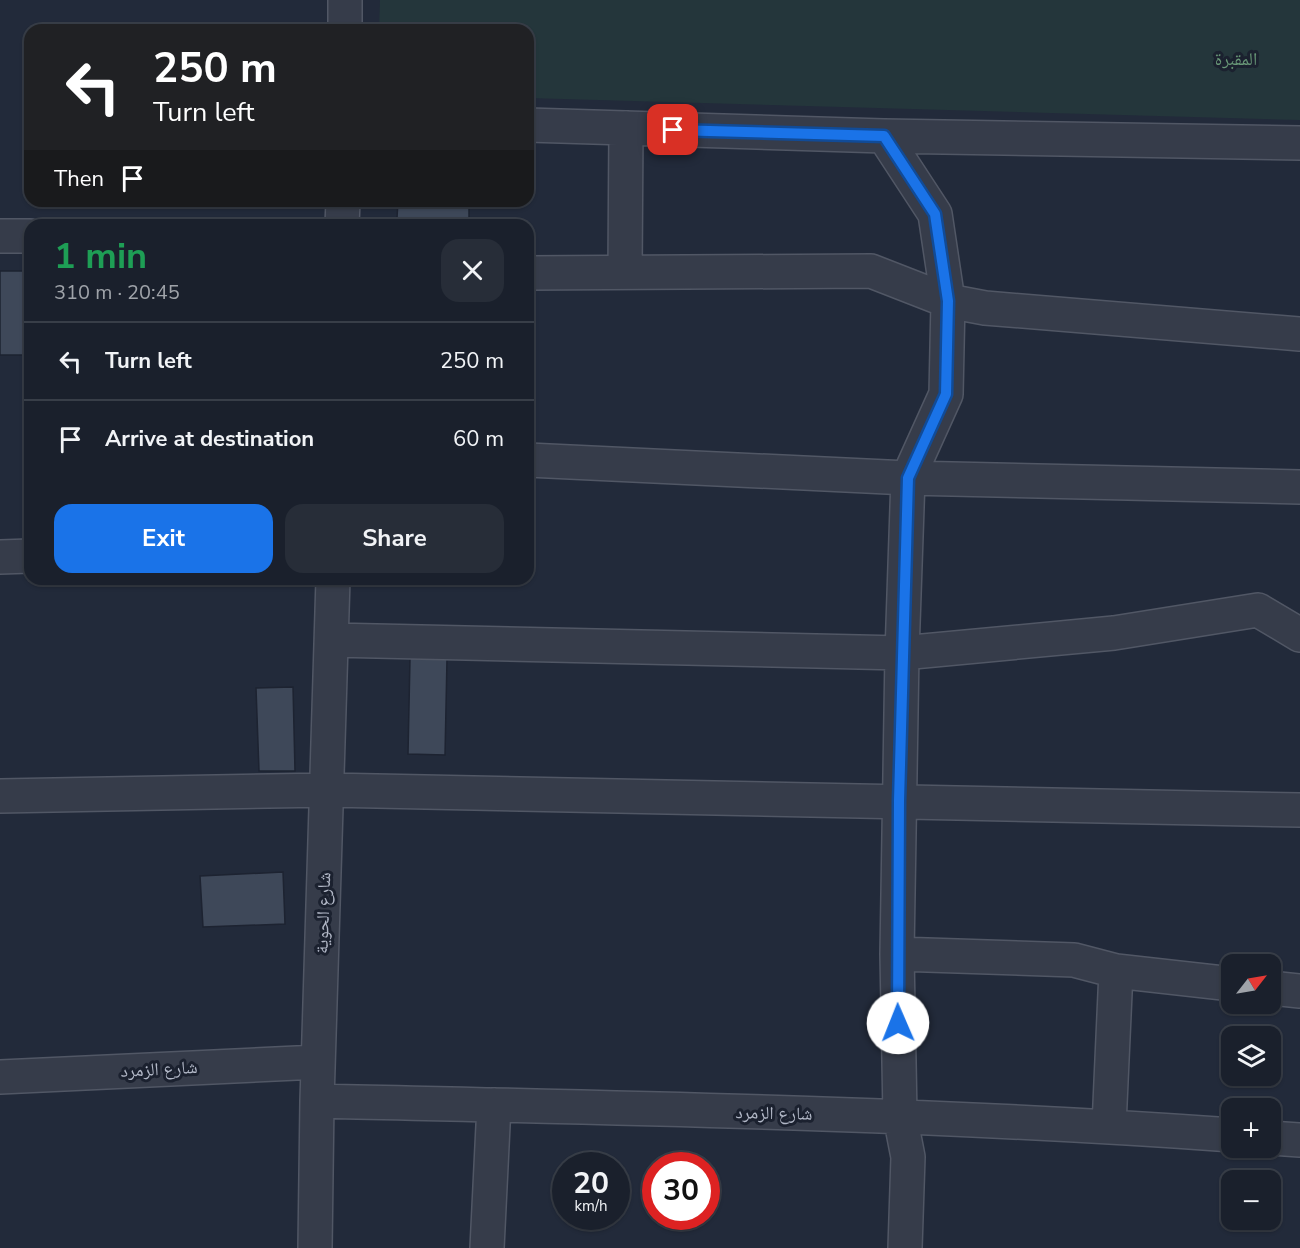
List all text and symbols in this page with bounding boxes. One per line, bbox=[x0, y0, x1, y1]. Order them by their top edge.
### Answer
text: 250 m bbox=[153, 40, 277, 97]
park label: المقبرة bbox=[1215, 47, 1257, 71]
icon: left bbox=[54, 48, 132, 126]
text: Turn left bbox=[153, 94, 254, 131]
pin bbox=[647, 104, 698, 155]
icon: arrive bbox=[656, 113, 689, 146]
icon: arrive bbox=[116, 162, 149, 195]
text: Then bbox=[54, 164, 104, 194]
text: 1 min bbox=[54, 232, 147, 281]
button: close bbox=[441, 239, 504, 302]
text: 310 m · 20:45 bbox=[54, 279, 180, 306]
icon: left bbox=[54, 345, 87, 378]
text: Turn left bbox=[105, 346, 192, 376]
text: 250 m bbox=[440, 346, 504, 376]
icon: arrive bbox=[54, 423, 87, 456]
text: Arrive at destination bbox=[105, 424, 314, 454]
text: 60 m bbox=[453, 424, 504, 454]
button: Exit bbox=[54, 504, 273, 573]
button: Share bbox=[285, 504, 504, 573]
street label: شارع الحوية bbox=[310, 872, 336, 954]
north arrow bbox=[1221, 954, 1281, 1014]
map controls bbox=[1221, 954, 1281, 1230]
position arrow bbox=[866, 991, 930, 1055]
button: layers bbox=[1221, 1026, 1281, 1086]
street label: شارع الزمرد bbox=[120, 1055, 198, 1083]
button: + bbox=[1221, 1098, 1281, 1158]
street label: شارع الزمرد bbox=[735, 1100, 813, 1126]
speed limit sign: 30 bbox=[642, 1152, 720, 1230]
text: 20 bbox=[573, 1163, 609, 1204]
button: − bbox=[1221, 1170, 1281, 1230]
text: km/h bbox=[574, 1196, 608, 1216]

